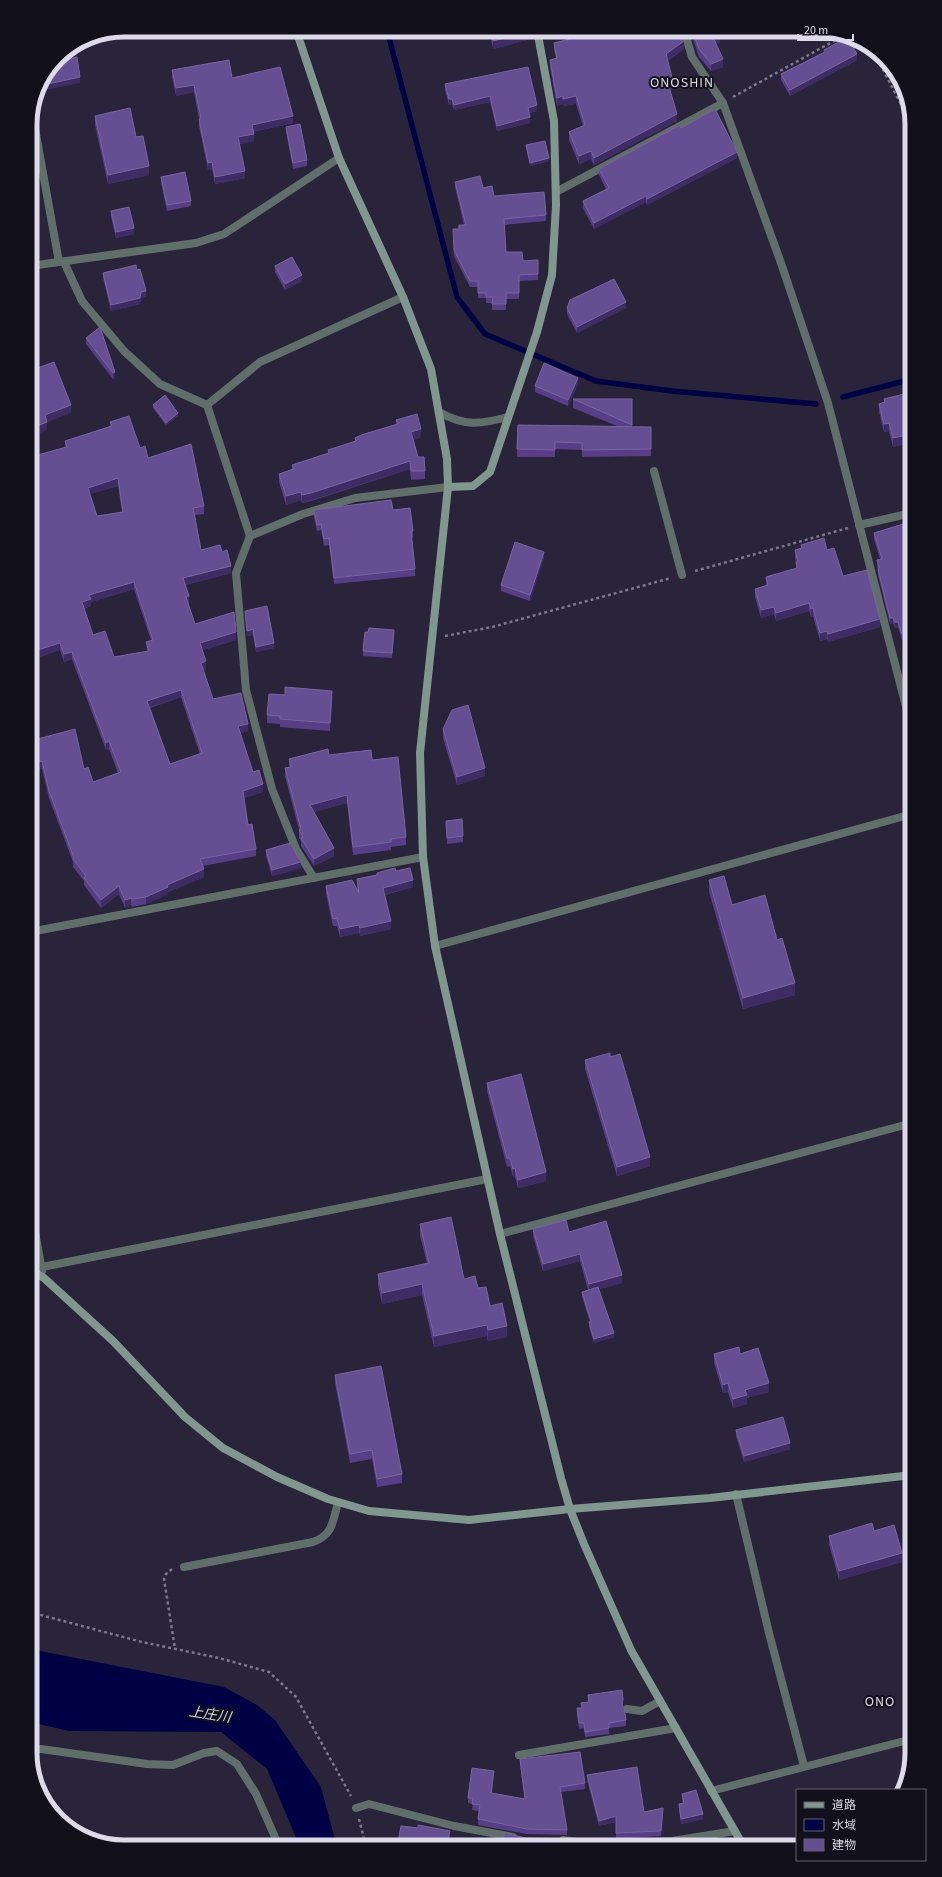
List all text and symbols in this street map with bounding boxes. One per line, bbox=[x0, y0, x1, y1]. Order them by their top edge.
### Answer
scale bar bbox=[798, 16, 853, 42]
text: 20 m bbox=[804, 22, 828, 39]
district label: ONOSHIN bbox=[650, 73, 714, 93]
district label: ONO bbox=[865, 1692, 895, 1712]
water label: 上庄川 bbox=[188, 1702, 234, 1728]
legend bbox=[796, 1789, 926, 1861]
text: 道路 bbox=[832, 1797, 856, 1814]
text: 水域 bbox=[832, 1817, 856, 1834]
text: 建物 bbox=[832, 1837, 856, 1854]

